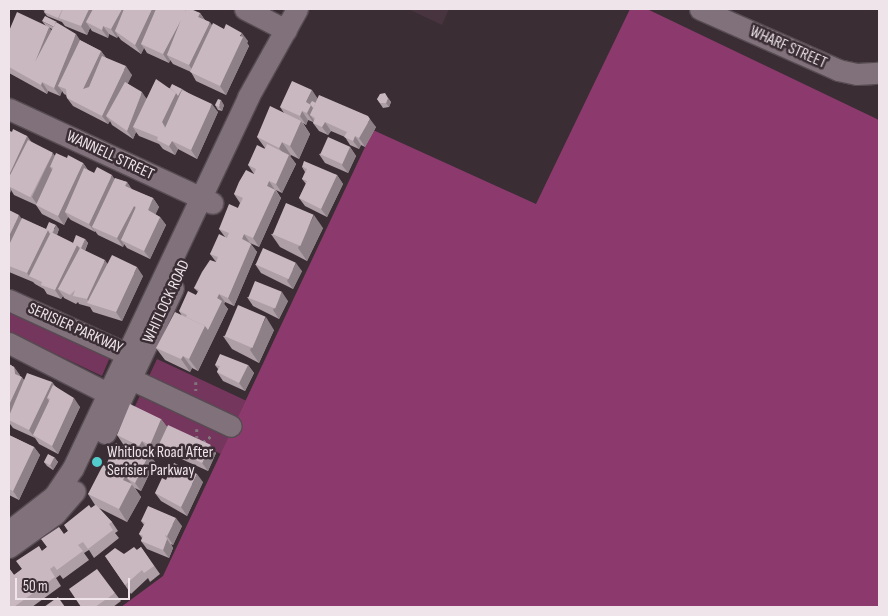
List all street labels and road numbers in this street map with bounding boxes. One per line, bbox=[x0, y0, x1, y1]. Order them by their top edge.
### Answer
street label: WHARF STREET bbox=[747, 23, 829, 73]
street label: WANNELL STREET bbox=[63, 127, 157, 185]
street label: WHITLOCK ROAD bbox=[139, 258, 195, 346]
street label: SERISIER PARKWAY bbox=[25, 300, 125, 358]

